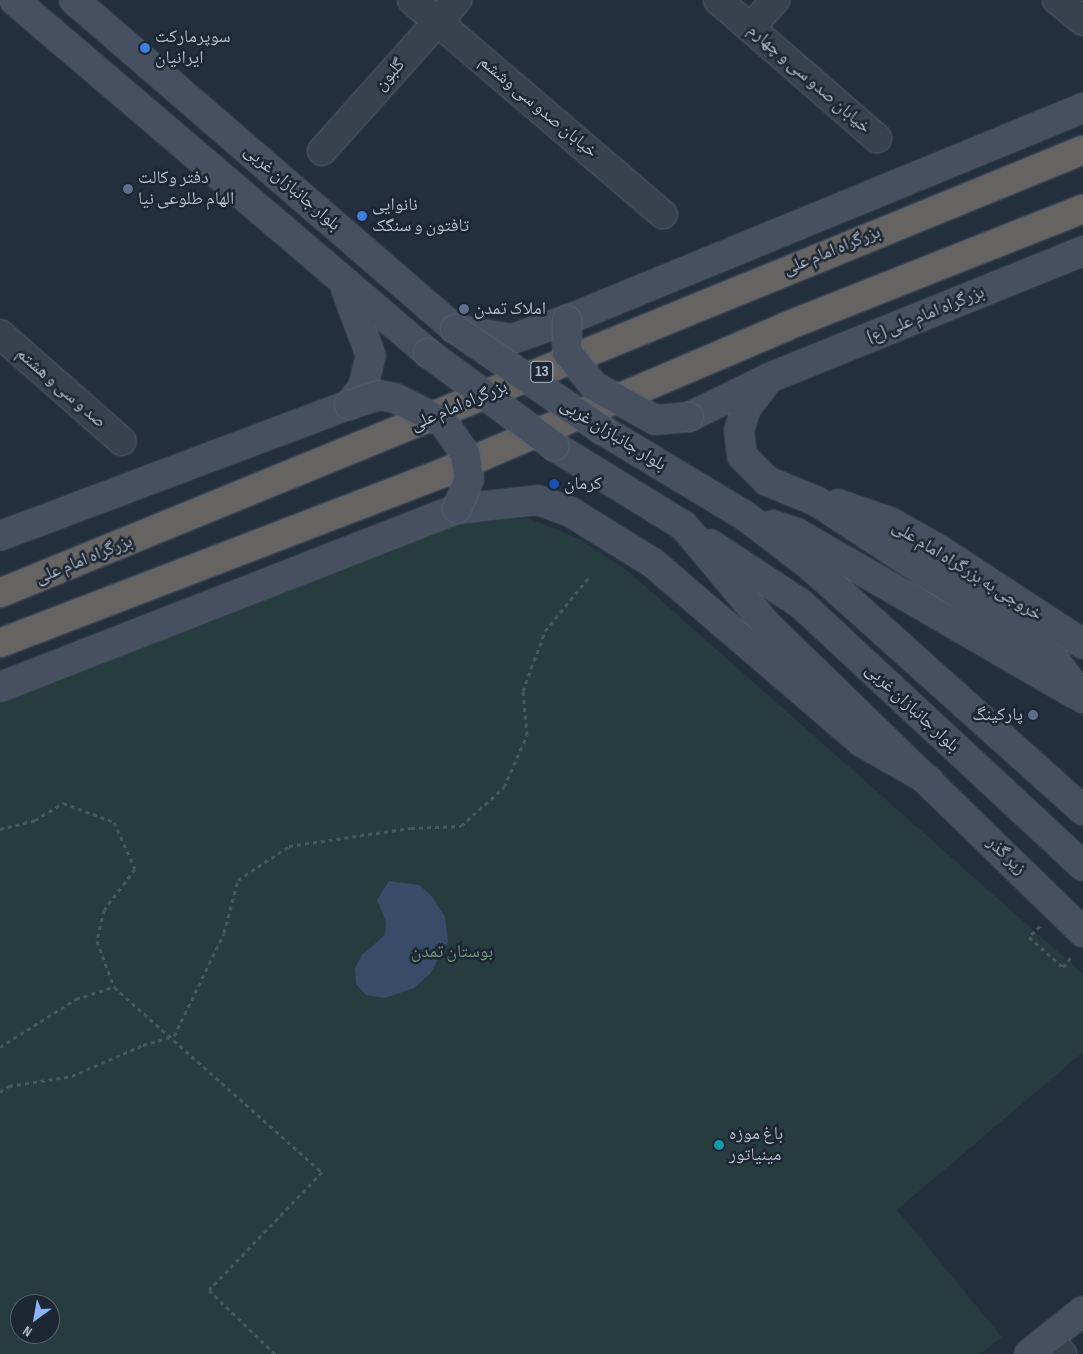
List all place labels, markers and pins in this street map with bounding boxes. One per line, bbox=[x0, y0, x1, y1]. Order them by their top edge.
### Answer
place label: سوپرمارکت ایرانیان bbox=[155, 27, 231, 70]
marker: سوپرمارکت ایرانیان bbox=[139, 42, 151, 54]
place label: دفتر وکالت الهام طلوعی نیا bbox=[138, 168, 234, 210]
marker: دفتر وکالت الهام طلوعی نیا bbox=[122, 183, 134, 195]
place label: نانوایی تافتون و سنگک bbox=[372, 195, 469, 238]
marker: نانوایی تافتون و سنگک bbox=[356, 210, 368, 222]
place label: املاک تمدن bbox=[474, 298, 546, 320]
marker: املاک تمدن bbox=[458, 303, 470, 315]
place label: کرمان bbox=[564, 473, 602, 495]
marker: کرمان bbox=[548, 478, 560, 490]
place label: پارکینگ bbox=[972, 704, 1023, 726]
marker: پارکینگ bbox=[1027, 709, 1039, 721]
place label: باغ موزه مینیاتور bbox=[729, 1124, 783, 1166]
marker: باغ موزه مینیاتور bbox=[713, 1139, 725, 1151]

